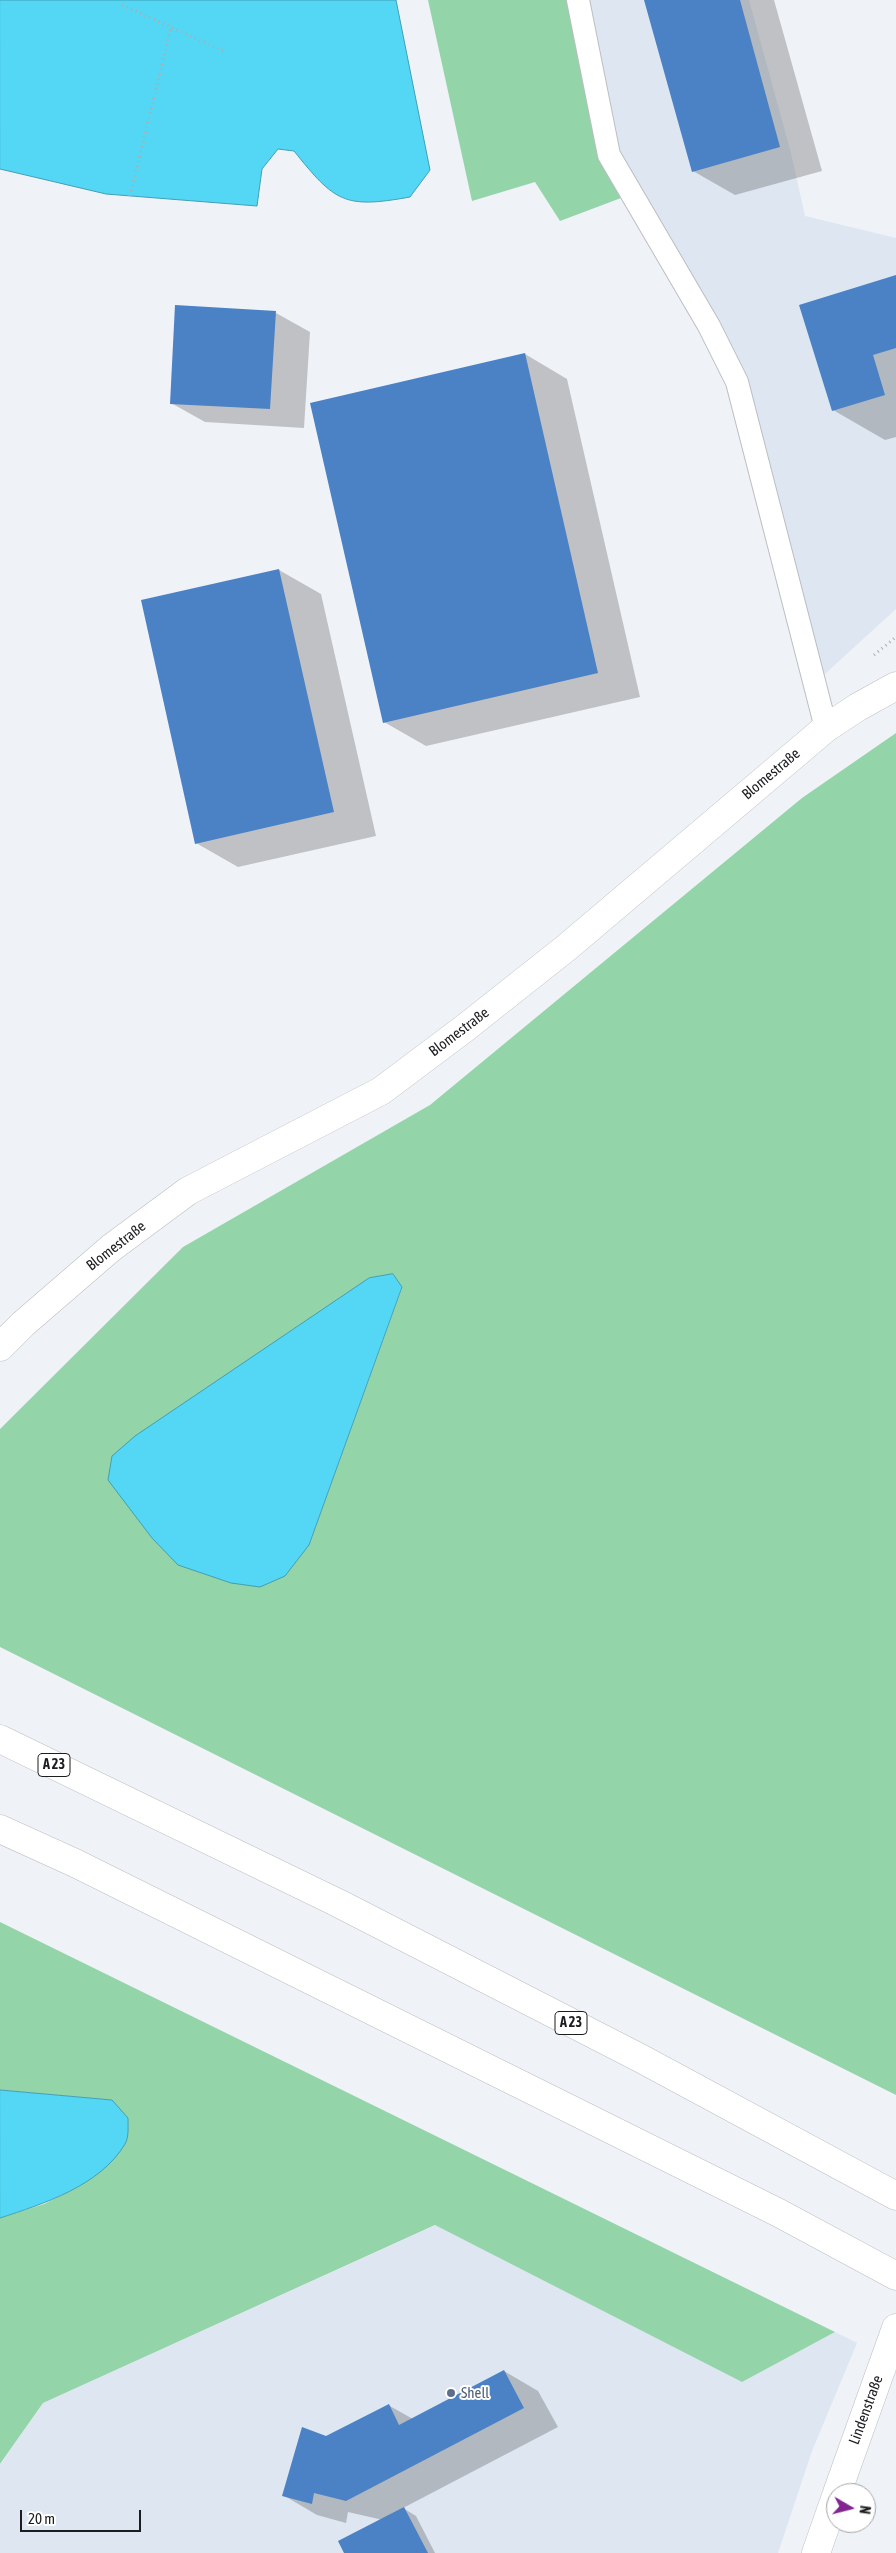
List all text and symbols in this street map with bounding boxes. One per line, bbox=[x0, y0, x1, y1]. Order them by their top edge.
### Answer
street label: Blomestraße bbox=[738, 745, 804, 803]
street label: Blomestraße bbox=[426, 1004, 492, 1060]
street label: Blomestraße bbox=[83, 1217, 149, 1275]
road number: A 23 bbox=[38, 1754, 70, 1776]
road number: A 23 bbox=[555, 2012, 587, 2035]
street label: Lindenstraße bbox=[845, 2373, 887, 2447]
place label: Shell bbox=[461, 2384, 489, 2402]
marker: Shell bbox=[445, 2387, 457, 2399]
north arrow bbox=[826, 2483, 876, 2533]
scale bar bbox=[22, 2500, 144, 2532]
text: N bbox=[856, 2505, 873, 2515]
text: 20 m bbox=[28, 2510, 55, 2527]

